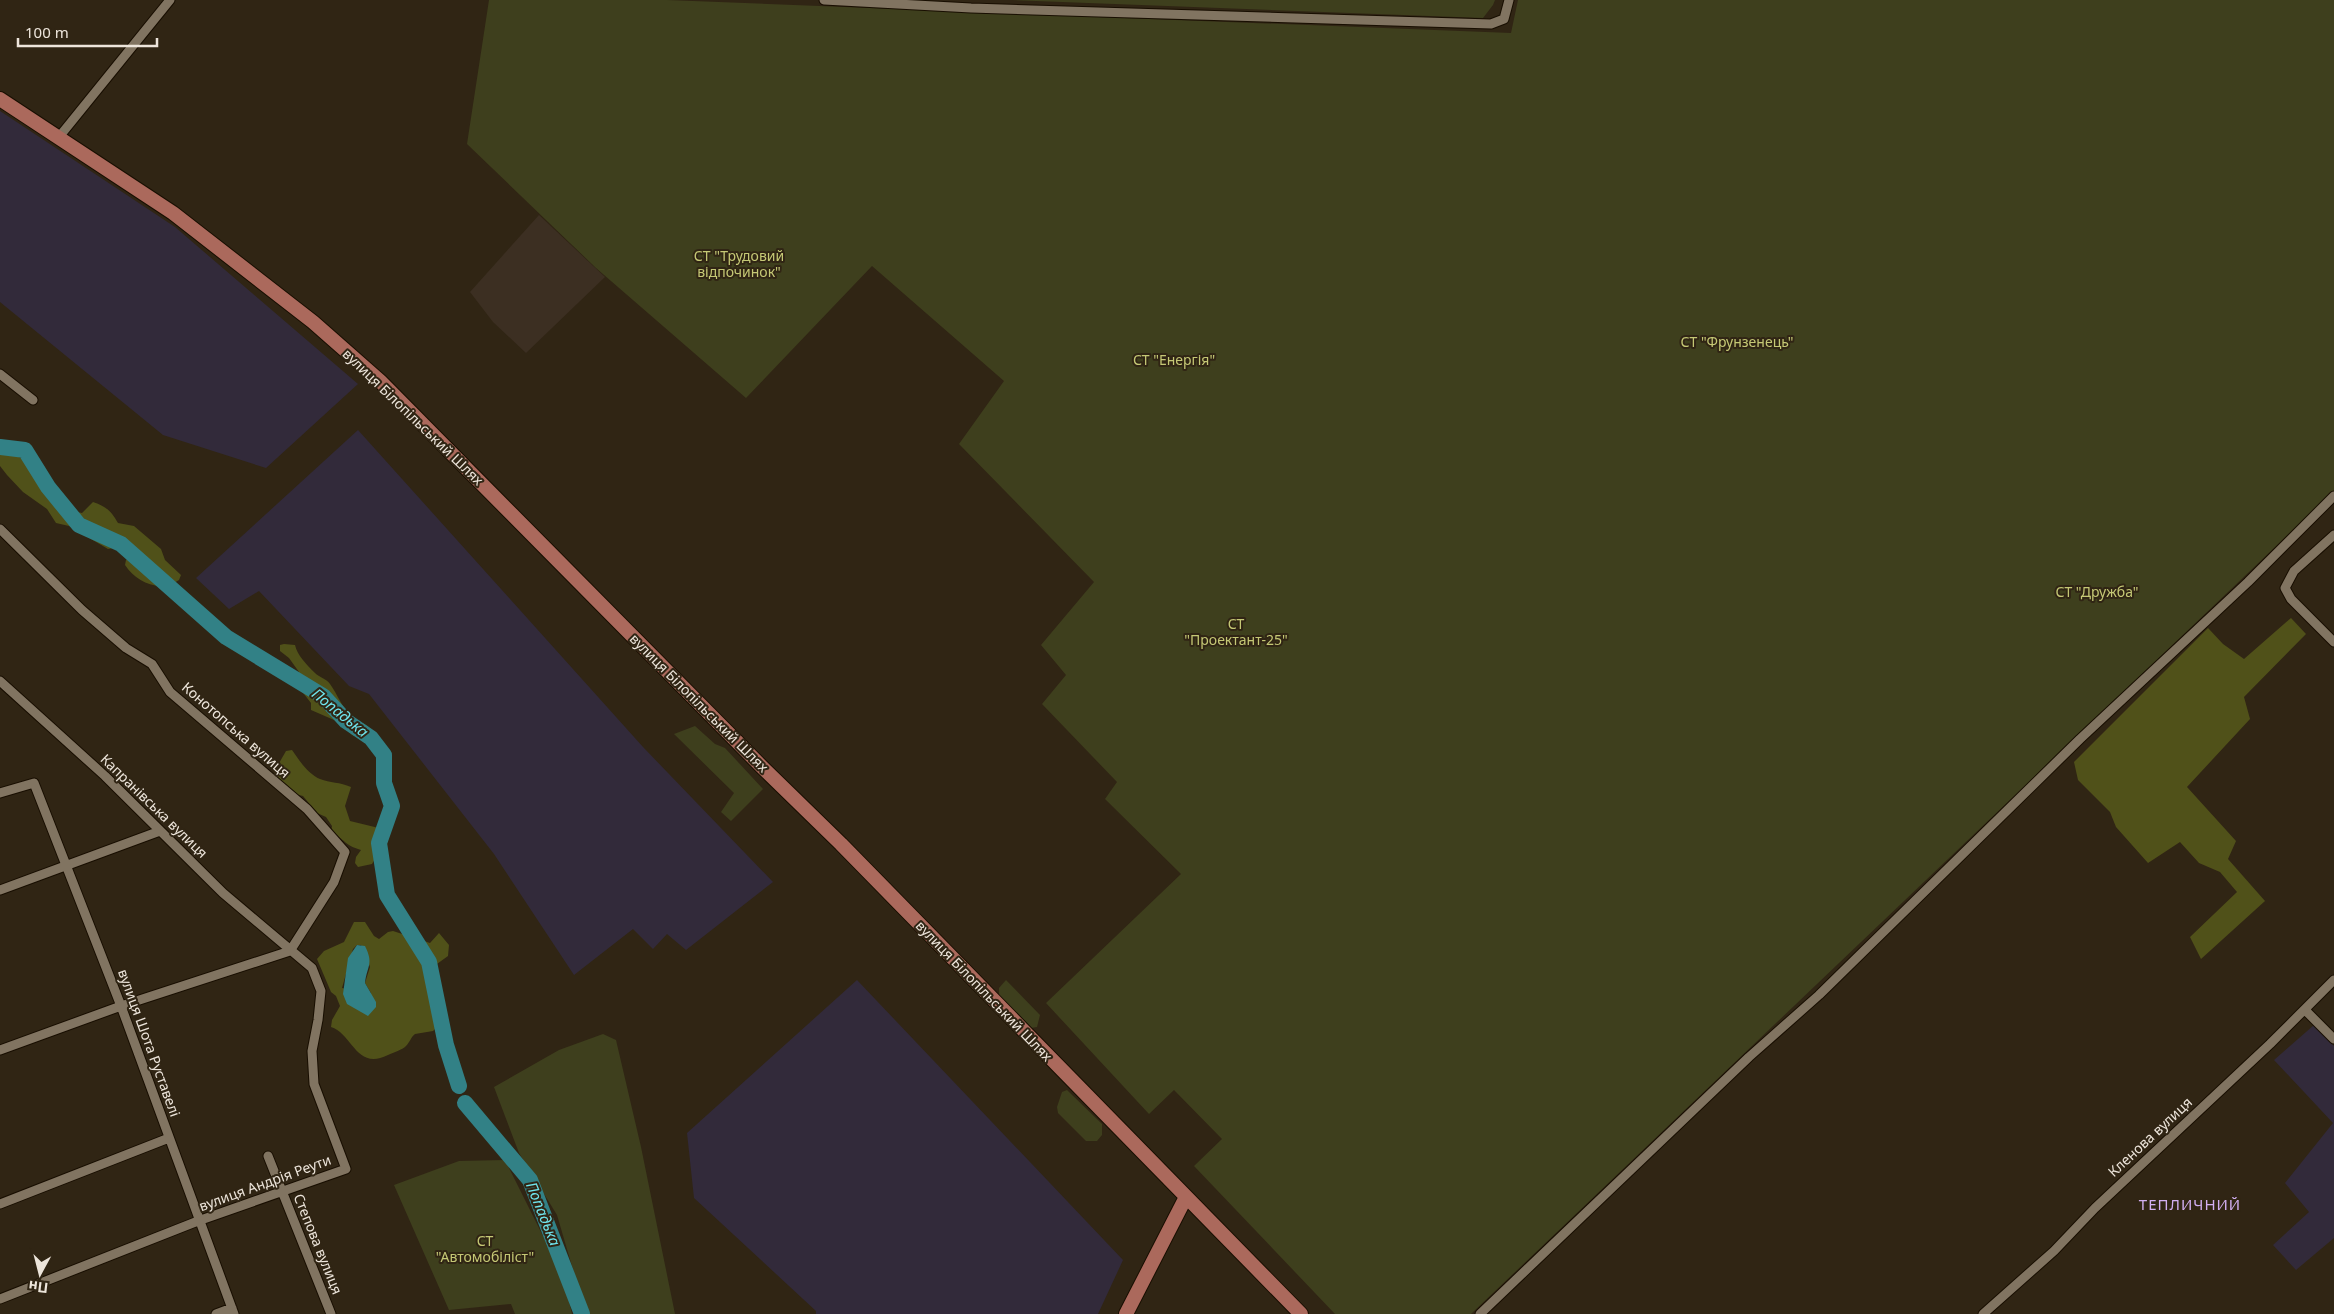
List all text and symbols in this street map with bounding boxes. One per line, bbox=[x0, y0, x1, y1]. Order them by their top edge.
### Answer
scale bar bbox=[18, 15, 156, 47]
text: 100 m bbox=[25, 22, 69, 42]
park label: СТ "Трудовий відпочинок" bbox=[694, 246, 784, 281]
park label: СТ "Фрунзенець" bbox=[1681, 332, 1793, 351]
street label: вулиця Білопільський Шлях bbox=[339, 344, 489, 490]
park label: СТ "Енергія" bbox=[1133, 350, 1215, 369]
park label: СТ "Дружба" bbox=[2055, 582, 2139, 601]
park label: СТ "Проектант-25" bbox=[1184, 614, 1288, 649]
street label: вулиця Білопільський Шлях bbox=[626, 629, 773, 777]
street label: Конотопська вулиця bbox=[178, 677, 294, 782]
water label: Попадька bbox=[308, 683, 373, 741]
street label: Капранівська вулиця bbox=[97, 749, 212, 862]
street label: вулиця Білопільський Шлях bbox=[912, 916, 1057, 1066]
street label: вулиця Шота Руставелі bbox=[114, 966, 185, 1119]
street label: Кленова вулиця bbox=[2103, 1093, 2196, 1181]
street label: вулиця Андрія Реути bbox=[196, 1150, 333, 1215]
water label: Попадька bbox=[522, 1179, 566, 1249]
street label: Степова вулиця bbox=[290, 1191, 347, 1297]
district label: ТЕПЛИЧНИЙ bbox=[2139, 1194, 2241, 1214]
park label: СТ "Автомобіліст" bbox=[436, 1231, 534, 1266]
north arrow bbox=[15, 1249, 65, 1299]
text: Пн bbox=[27, 1277, 49, 1298]

